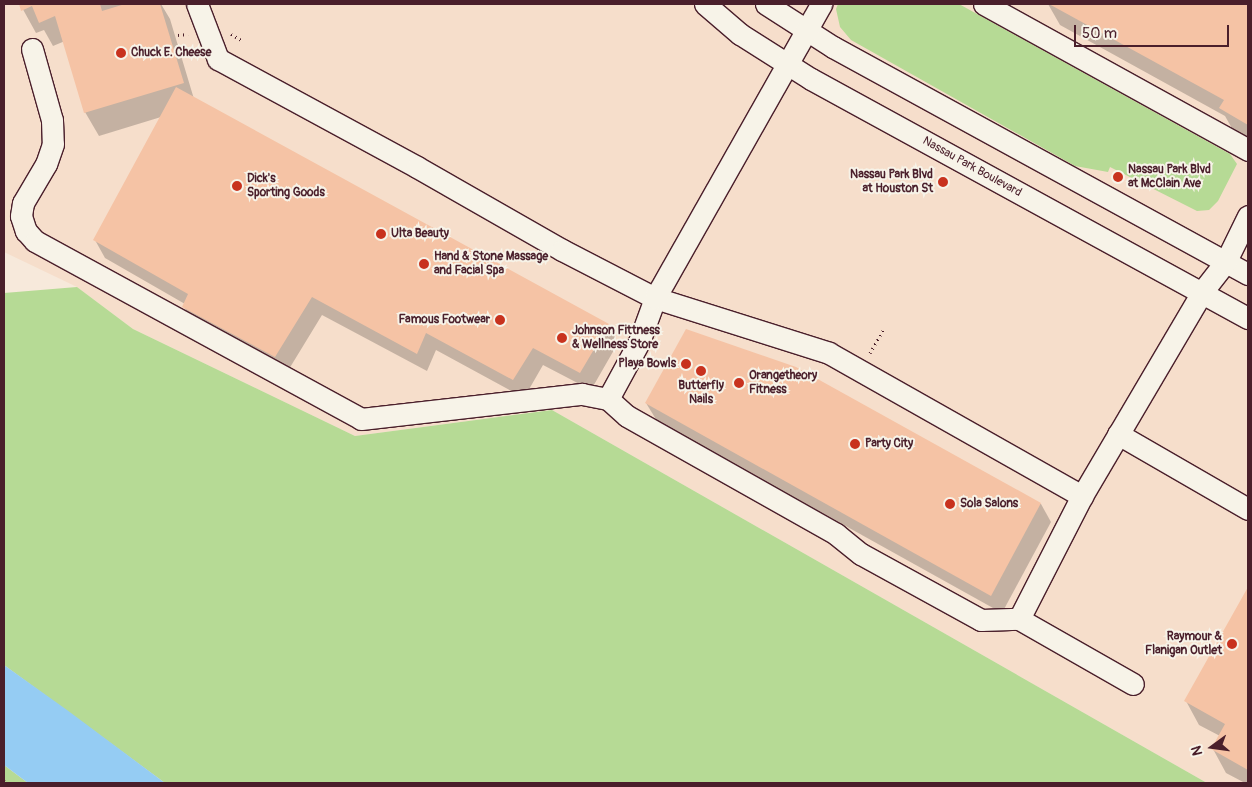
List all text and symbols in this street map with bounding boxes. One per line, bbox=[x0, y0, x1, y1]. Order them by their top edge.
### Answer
scale bar bbox=[1077, 15, 1232, 47]
text: 50 m bbox=[1082, 24, 1117, 43]
place label: Chuck E. Cheese bbox=[131, 46, 211, 60]
marker: Chuck E. Cheese bbox=[115, 47, 127, 59]
street label: Nassau Park Boulevard bbox=[920, 134, 1024, 200]
place label: Nassau Park Blvd at McClain Ave bbox=[1128, 163, 1211, 191]
place label: Nassau Park Blvd at Houston St bbox=[850, 168, 933, 196]
marker: Nassau Park Blvd at McClain Ave bbox=[1112, 171, 1124, 183]
place label: Dick's Sporting Goods bbox=[247, 172, 325, 200]
marker: Nassau Park Blvd at Houston St bbox=[937, 176, 949, 188]
marker: Dick's Sporting Goods bbox=[231, 180, 243, 192]
place label: Ulta Beauty bbox=[391, 227, 449, 241]
marker: Ulta Beauty bbox=[375, 228, 387, 240]
place label: Hand & Stone Massage and Facial Spa bbox=[434, 250, 548, 278]
marker: Hand & Stone Massage and Facial Spa bbox=[418, 258, 430, 270]
place label: Famous Footwear bbox=[399, 313, 490, 327]
marker: Famous Footwear bbox=[494, 314, 506, 326]
place label: Johnson Fittness & Wellness Store bbox=[572, 324, 660, 352]
marker: Johnson Fittness & Wellness Store bbox=[556, 332, 568, 344]
place label: Playa Bowls bbox=[618, 357, 676, 371]
marker: Playa Bowls bbox=[680, 358, 692, 370]
marker: Butterfly Nails bbox=[695, 365, 707, 377]
place label: Orangetheory Fitness bbox=[749, 369, 817, 397]
marker: Orangetheory Fitness bbox=[733, 377, 745, 389]
place label: Butterfly Nails bbox=[678, 379, 724, 407]
place label: Party City bbox=[865, 437, 913, 451]
marker: Party City bbox=[849, 438, 861, 450]
place label: Sola Salons bbox=[960, 497, 1018, 511]
marker: Sola Salons bbox=[944, 498, 956, 510]
place label: Raymour & Flanigan Outlet bbox=[1145, 630, 1222, 658]
marker: Raymour & Flanigan Outlet bbox=[1226, 638, 1238, 650]
north arrow bbox=[1187, 722, 1237, 772]
text: N bbox=[1188, 744, 1206, 757]

